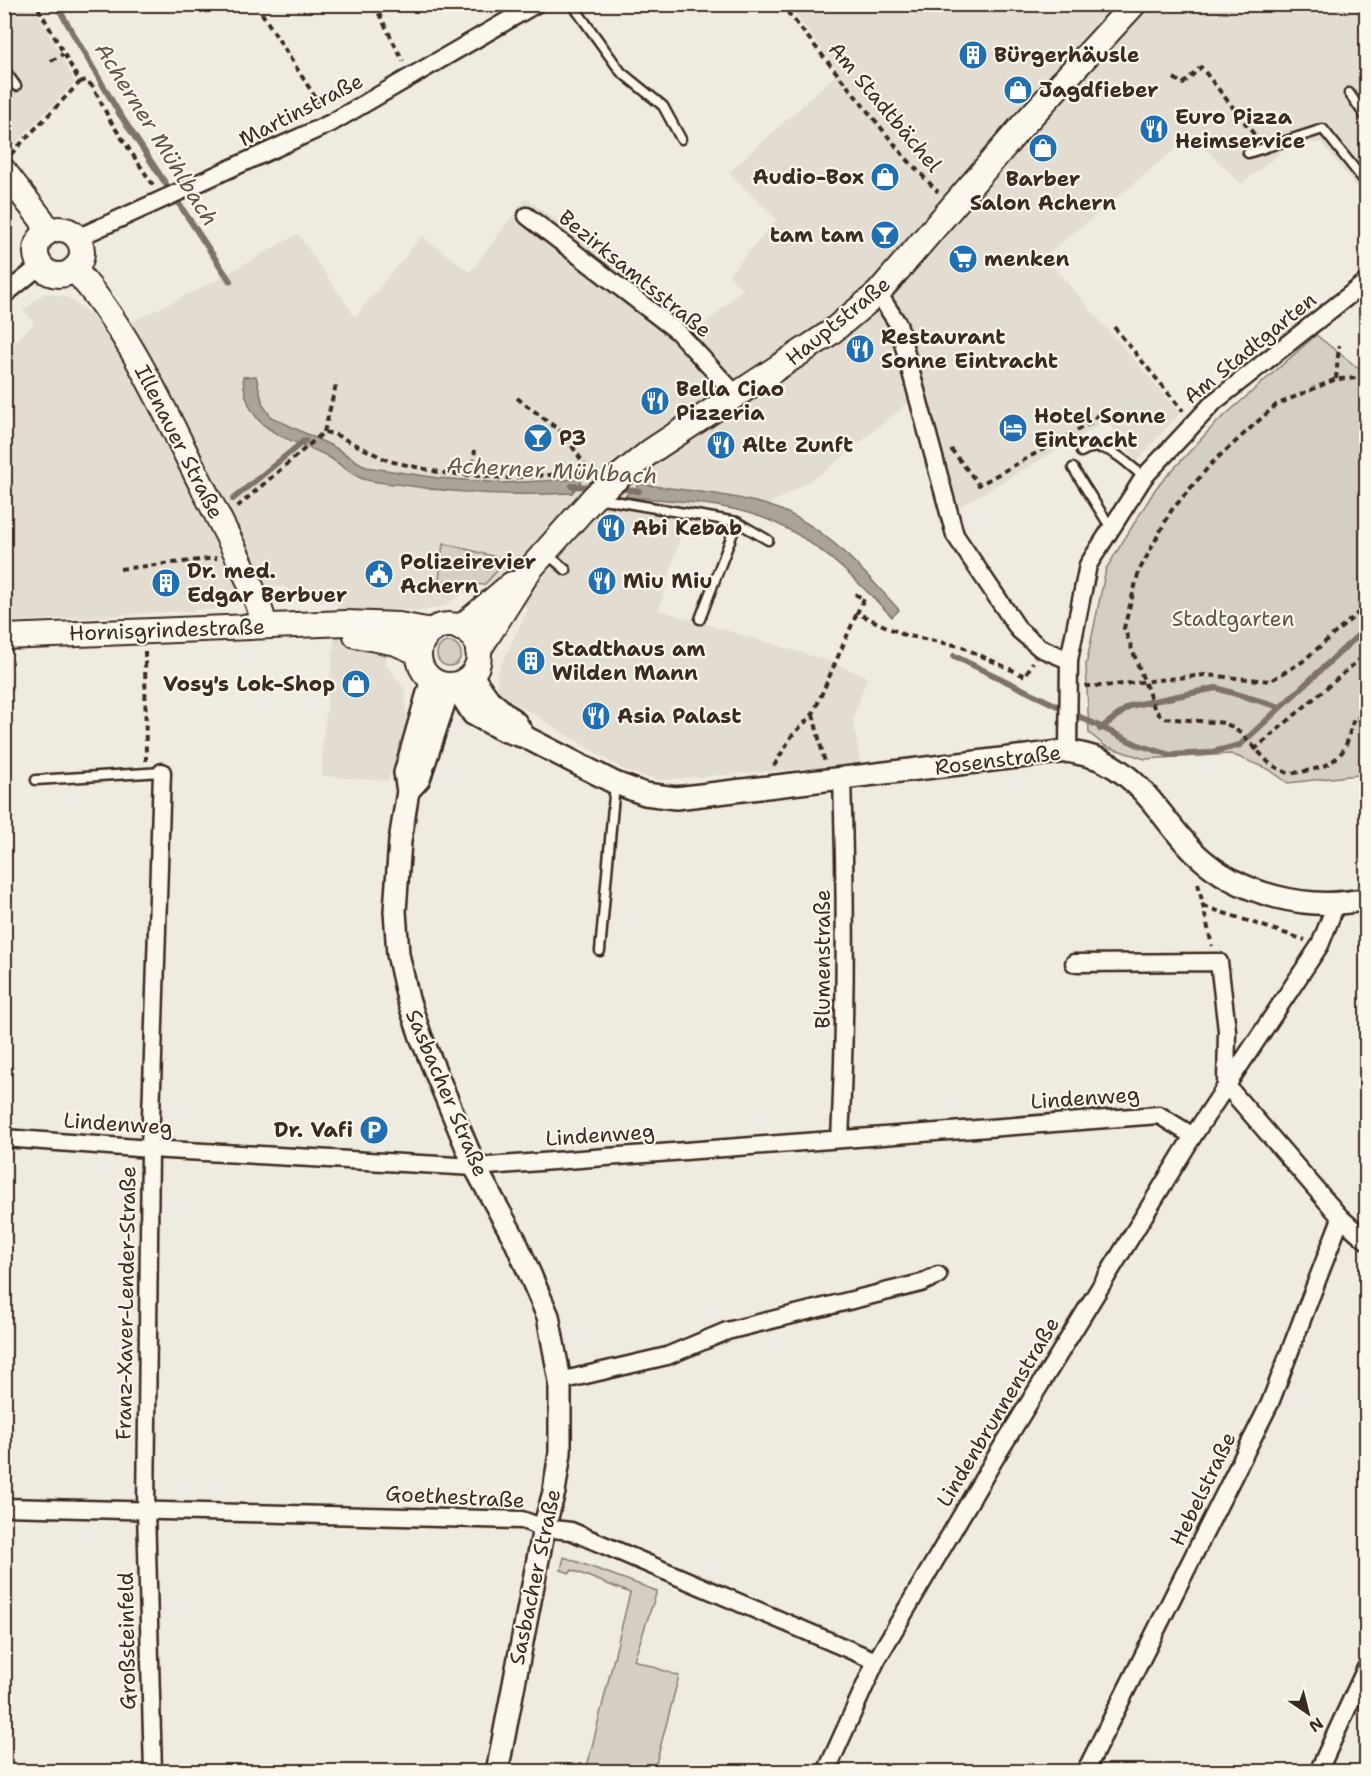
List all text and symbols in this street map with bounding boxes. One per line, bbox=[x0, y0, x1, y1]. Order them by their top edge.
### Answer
street label: Am Stadtbächel bbox=[822, 36, 948, 179]
water label: Acherner Mühlbach bbox=[88, 37, 225, 231]
building icon: Bürgerhäusle bbox=[957, 39, 989, 71]
place label: Bürgerhäusle bbox=[994, 41, 1140, 69]
street label: Martinstraße bbox=[234, 67, 368, 153]
shop icon: Jagdfieber bbox=[1002, 74, 1034, 106]
place label: Jagdfieber bbox=[1039, 76, 1159, 104]
place label: Euro Pizza Heimservice bbox=[1175, 103, 1305, 155]
restaurant icon: Euro Pizza Heimservice bbox=[1138, 113, 1170, 145]
shop icon: Barber Salon Achern bbox=[1027, 132, 1059, 164]
shop icon: Audio-Box bbox=[869, 161, 901, 193]
place label: Audio-Box bbox=[752, 163, 864, 191]
place label: Barber Salon Achern bbox=[970, 165, 1116, 217]
street label: Bezirksamtsstraße bbox=[553, 204, 717, 344]
bar icon: tam tam bbox=[869, 219, 901, 251]
place label: tam tam bbox=[770, 221, 864, 249]
supermarket icon: menken bbox=[947, 243, 979, 275]
place label: menken bbox=[984, 245, 1069, 273]
street label: Hauptstraße bbox=[780, 270, 896, 372]
street label: Am Stadtgarten bbox=[1178, 286, 1322, 410]
place label: Restaurant Sonne Eintracht bbox=[881, 323, 1058, 375]
restaurant icon: Restaurant Sonne Eintracht bbox=[844, 333, 876, 365]
street label: Illenauer Straße bbox=[128, 360, 230, 524]
place label: Bella Ciao Pizzeria bbox=[676, 375, 784, 427]
restaurant icon: Bella Ciao Pizzeria bbox=[639, 385, 671, 417]
place label: Hotel Sonne Eintracht bbox=[1034, 402, 1166, 454]
hotel icon: Hotel Sonne Eintracht bbox=[997, 412, 1029, 444]
bar icon: P3 bbox=[522, 422, 554, 454]
place label: P3 bbox=[559, 424, 586, 452]
restaurant icon: Alte Zunft bbox=[705, 429, 737, 461]
place label: Alte Zunft bbox=[742, 431, 853, 459]
water label: Acherner Mühlbach bbox=[446, 450, 658, 491]
restaurant icon: Abi Kebab bbox=[595, 512, 627, 544]
place label: Abi Kebab bbox=[632, 514, 742, 542]
place label: Polizeirevier Achern bbox=[400, 548, 536, 600]
place label: Dr. med. Edgar Berbuer bbox=[187, 557, 347, 609]
public building icon: Polizeirevier Achern bbox=[363, 558, 395, 590]
restaurant icon: Miu Miu bbox=[586, 565, 618, 597]
building icon: Dr. med. Edgar Berbuer bbox=[150, 567, 182, 599]
place label: Miu Miu bbox=[623, 567, 713, 595]
park label: Stadtgarten bbox=[1172, 605, 1294, 633]
street label: Hornisgrindestraße bbox=[69, 613, 265, 647]
place label: Stadthaus am Wilden Mann bbox=[552, 635, 706, 687]
building icon: Stadthaus am Wilden Mann bbox=[515, 645, 547, 677]
shop icon: Vosy's Lok-Shop bbox=[340, 668, 372, 700]
place label: Vosy's Lok-Shop bbox=[163, 670, 335, 698]
restaurant icon: Asia Palast bbox=[580, 700, 612, 732]
place label: Asia Palast bbox=[617, 702, 742, 730]
street label: Rosenstraße bbox=[933, 738, 1063, 782]
street label: Blumenstraße bbox=[809, 889, 837, 1029]
street label: Sasbacher Straße bbox=[399, 1005, 495, 1181]
street label: Lindenweg bbox=[1029, 1080, 1141, 1116]
street label: Lindenweg bbox=[62, 1106, 174, 1142]
parking icon: Dr. Vafi bbox=[358, 1114, 390, 1146]
place label: Dr. Vafi bbox=[274, 1116, 353, 1144]
street label: Lindenweg bbox=[544, 1117, 656, 1153]
street label: Franz-Xaver-Lender-Straße bbox=[110, 1166, 142, 1440]
street label: Lindenbrunnenstraße bbox=[930, 1312, 1066, 1512]
street label: Hebelstraße bbox=[1163, 1427, 1243, 1551]
street label: Goethestraße bbox=[385, 1479, 525, 1515]
street label: Sasbacher Straße bbox=[503, 1487, 567, 1667]
street label: Großsteinfeld bbox=[112, 1572, 142, 1710]
north arrow bbox=[1278, 1683, 1338, 1743]
text: N bbox=[1305, 1713, 1328, 1737]

